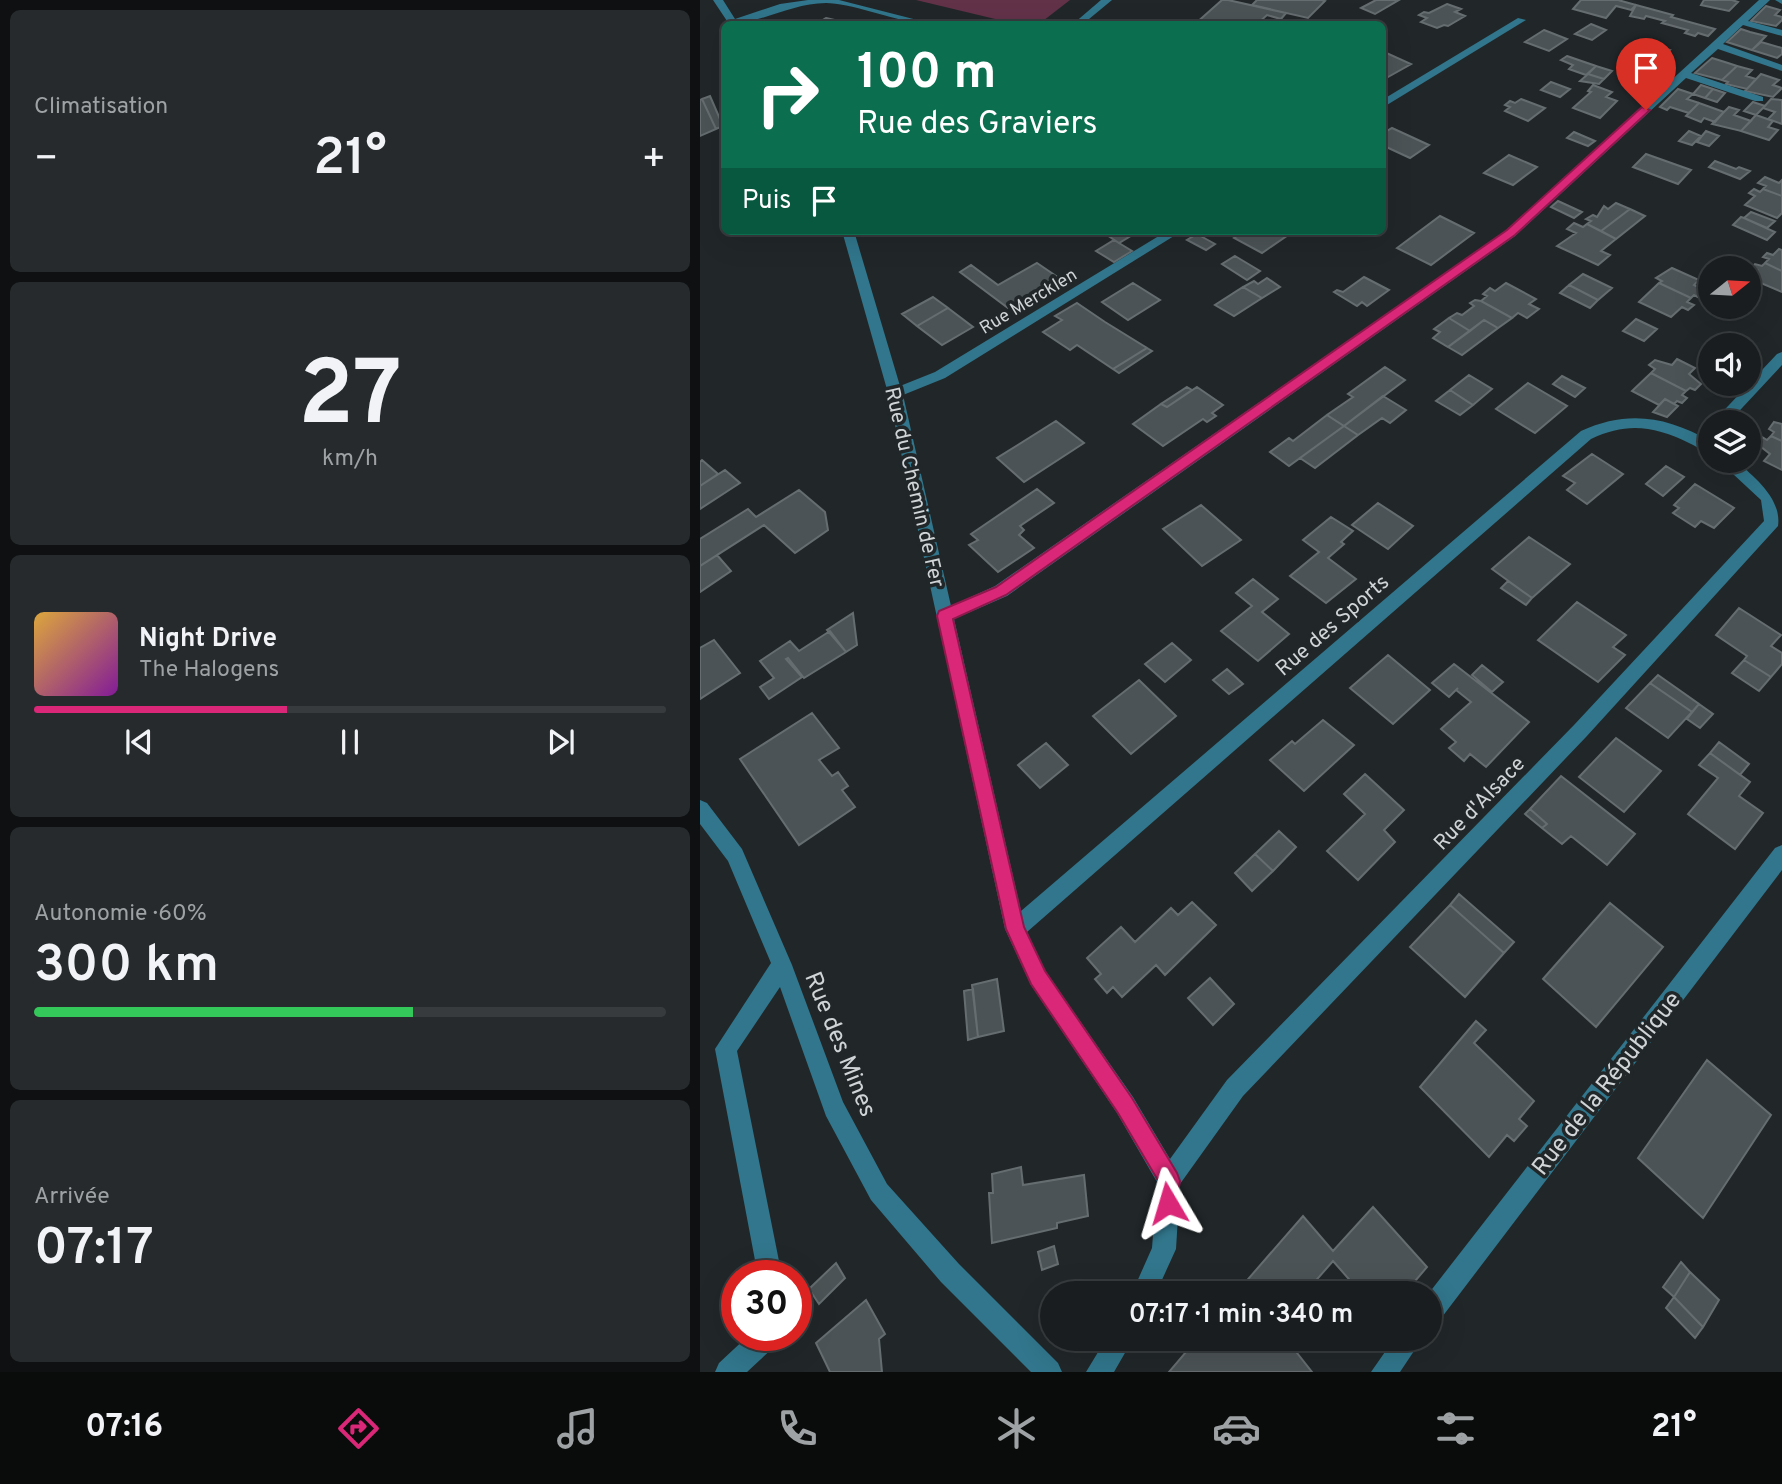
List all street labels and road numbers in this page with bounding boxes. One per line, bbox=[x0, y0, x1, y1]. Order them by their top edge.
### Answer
street label: Rue Mercklen bbox=[976, 264, 1082, 340]
street label: Rue du Chemin de Fer bbox=[877, 384, 950, 590]
street label: Rue des Sports bbox=[1271, 569, 1395, 683]
street label: Rue d'Alsace bbox=[1428, 751, 1532, 857]
street label: Rue des Mines bbox=[796, 968, 882, 1122]
street label: Rue de la République bbox=[1526, 986, 1689, 1182]

